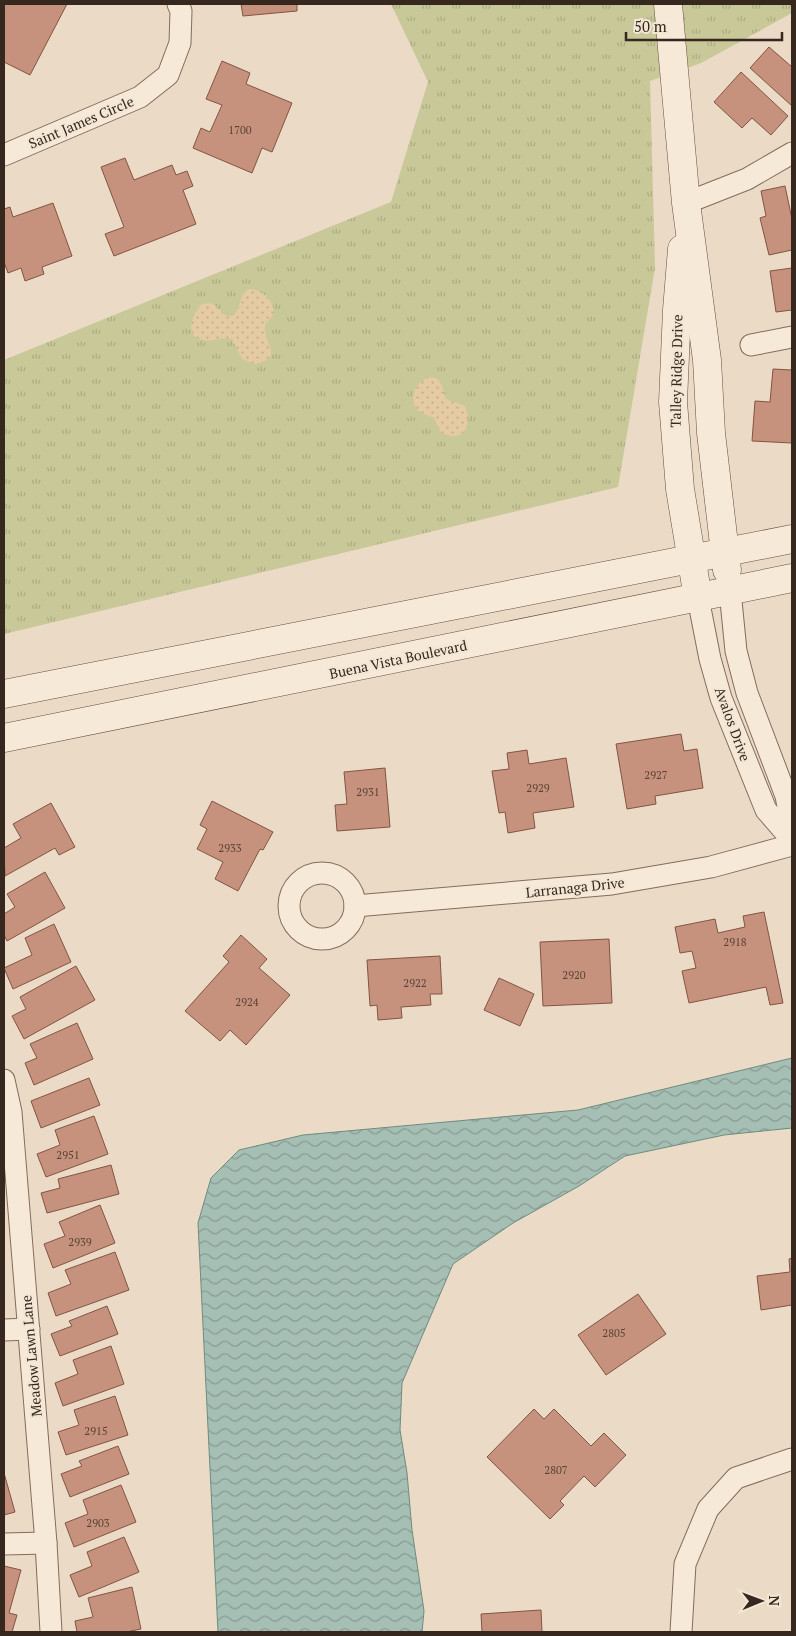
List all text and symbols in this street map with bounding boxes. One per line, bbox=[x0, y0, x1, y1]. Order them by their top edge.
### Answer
scale bar bbox=[626, 10, 782, 42]
text: 50 m bbox=[634, 16, 667, 36]
street label: Saint James Circle bbox=[25, 91, 137, 153]
house number: 1700 bbox=[228, 123, 252, 137]
street label: Talley Ridge Drive bbox=[666, 314, 686, 428]
street label: Buena Vista Boulevard bbox=[327, 635, 469, 683]
street label: Avalos Drive bbox=[711, 684, 755, 764]
house number: 2927 bbox=[644, 768, 668, 782]
house number: 2929 bbox=[526, 781, 550, 795]
house number: 2931 bbox=[356, 785, 380, 799]
house number: 2933 bbox=[218, 841, 242, 855]
street label: Larranaga Drive bbox=[525, 872, 625, 902]
house number: 2918 bbox=[723, 935, 747, 949]
house number: 2920 bbox=[562, 968, 586, 982]
house number: 2922 bbox=[403, 976, 427, 990]
house number: 2924 bbox=[235, 995, 259, 1009]
house number: 2951 bbox=[56, 1148, 80, 1162]
house number: 2939 bbox=[68, 1235, 92, 1249]
street label: Meadow Lawn Lane bbox=[16, 1294, 46, 1418]
house number: 2805 bbox=[602, 1326, 626, 1340]
house number: 2915 bbox=[84, 1424, 108, 1438]
house number: 2807 bbox=[544, 1463, 568, 1477]
house number: 2903 bbox=[86, 1516, 110, 1530]
north arrow bbox=[736, 1576, 786, 1626]
text: N bbox=[765, 1595, 784, 1607]

